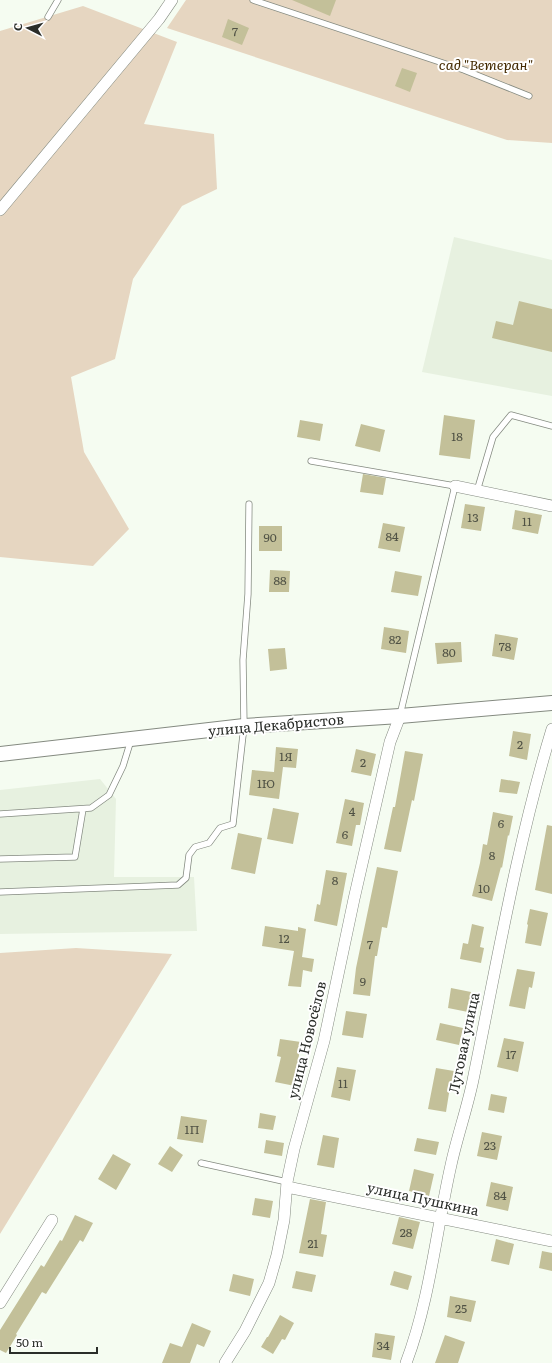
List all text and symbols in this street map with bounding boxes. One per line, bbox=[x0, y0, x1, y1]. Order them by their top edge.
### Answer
north arrow bbox=[8, 8, 48, 48]
text: С bbox=[9, 22, 25, 32]
house number: 7 bbox=[232, 22, 238, 40]
park label: сад "Ветеран" bbox=[439, 54, 533, 74]
house number: 18 bbox=[451, 427, 463, 445]
house number: 13 bbox=[467, 508, 479, 526]
house number: 11 bbox=[522, 512, 532, 530]
house number: 84 bbox=[385, 527, 399, 545]
house number: 90 bbox=[263, 528, 277, 546]
house number: 88 bbox=[273, 571, 287, 589]
house number: 82 bbox=[389, 630, 401, 648]
house number: 78 bbox=[499, 637, 512, 655]
house number: 80 bbox=[442, 643, 456, 661]
street label: улица Декабристов bbox=[207, 708, 345, 740]
house number: 2 bbox=[517, 735, 523, 753]
house number: 1Я bbox=[279, 747, 293, 765]
house number: 2 bbox=[360, 753, 366, 771]
house number: 1Ю bbox=[257, 774, 275, 792]
house number: 4 bbox=[349, 802, 356, 820]
house number: 6 bbox=[498, 814, 505, 832]
house number: 6 bbox=[342, 825, 349, 843]
house number: 8 bbox=[489, 846, 496, 864]
house number: 8 bbox=[332, 871, 339, 889]
house number: 10 bbox=[478, 879, 490, 897]
house number: 12 bbox=[279, 929, 289, 947]
house number: 7 bbox=[367, 935, 373, 953]
house number: 9 bbox=[360, 972, 366, 990]
street label: улица Новосёлов bbox=[282, 979, 330, 1101]
street label: Луговая улица bbox=[443, 990, 484, 1095]
house number: 17 bbox=[506, 1045, 516, 1063]
house number: 11 bbox=[338, 1074, 348, 1092]
house number: 1П bbox=[185, 1120, 199, 1138]
house number: 23 bbox=[484, 1136, 496, 1154]
street label: улица Пушкина bbox=[365, 1176, 481, 1220]
house number: 84 bbox=[493, 1186, 507, 1204]
house number: 28 bbox=[400, 1223, 413, 1241]
house number: 21 bbox=[308, 1234, 319, 1252]
house number: 25 bbox=[455, 1299, 467, 1317]
scale bar bbox=[10, 1329, 97, 1355]
text: 50 m bbox=[16, 1333, 43, 1351]
house number: 34 bbox=[376, 1336, 390, 1354]

